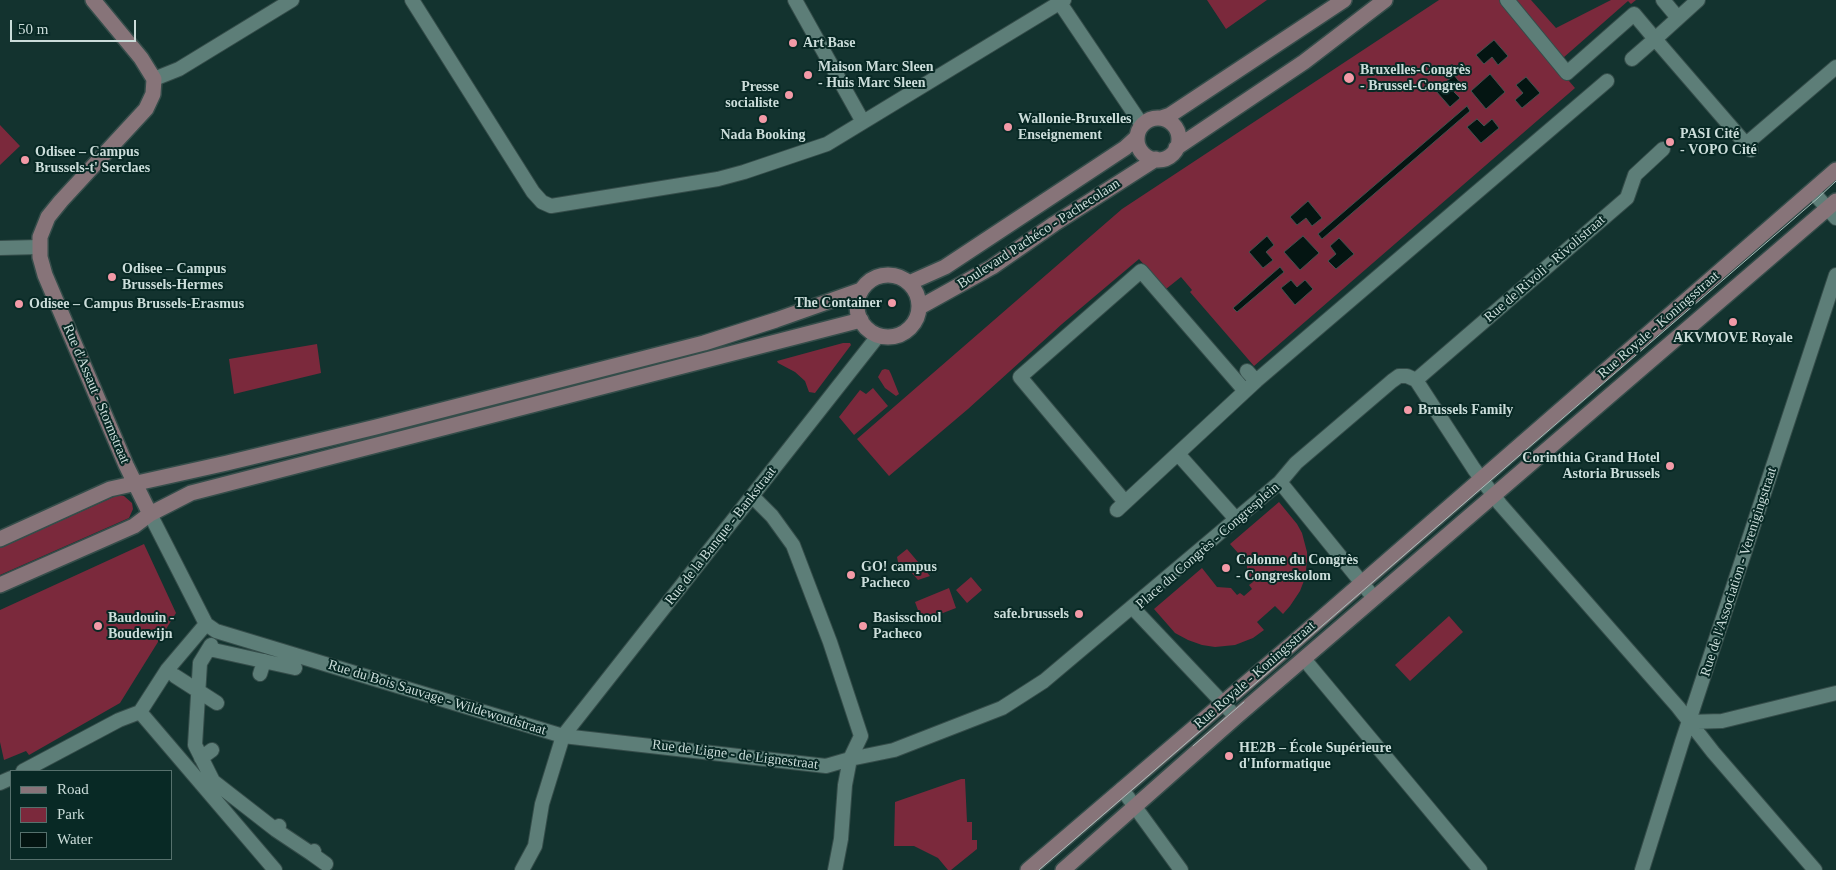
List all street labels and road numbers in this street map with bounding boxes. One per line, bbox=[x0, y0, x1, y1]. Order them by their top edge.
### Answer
street label: Boulevard Pachéco - Pachecolaan bbox=[955, 175, 1123, 293]
street label: Rue de Rivoli - Rivolistraat bbox=[1481, 212, 1609, 326]
street label: Rue Royale - Koningsstraat bbox=[1595, 268, 1723, 382]
street label: Rue d'Assaut - Stormstraat bbox=[59, 322, 133, 466]
street label: Rue de la Banque - Bankstraat bbox=[662, 464, 780, 608]
street label: Rue de l'Association - Verenigingstraat bbox=[1697, 465, 1781, 679]
street label: Place du Congrès - Congresplein bbox=[1133, 479, 1283, 613]
street label: Rue Royale - Koningsstraat bbox=[1191, 618, 1319, 732]
street label: Rue du Bois Sauvage - Wildewoudstraat bbox=[326, 657, 548, 739]
street label: Rue de Ligne - de Lignestraat bbox=[651, 737, 819, 773]

